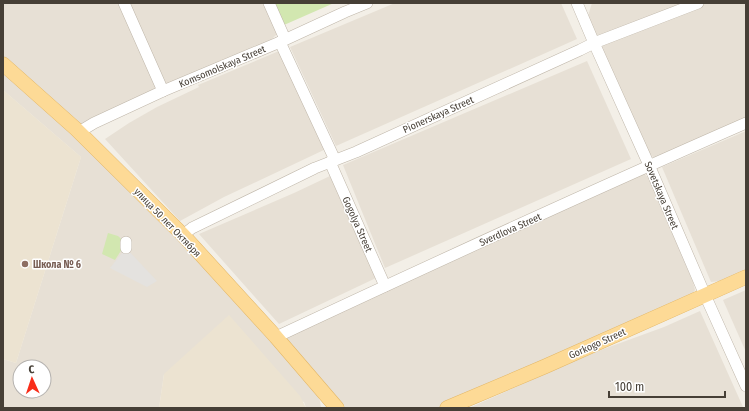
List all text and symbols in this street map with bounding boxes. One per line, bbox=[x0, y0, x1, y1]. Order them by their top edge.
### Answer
street label: Komsomolskaya Street bbox=[177, 43, 268, 91]
street label: Pionerskaya Street bbox=[401, 94, 476, 136]
street label: Sovetskaya Street bbox=[641, 160, 681, 232]
street label: улица 50 лет Октября bbox=[131, 186, 203, 260]
street label: Gogolya Street bbox=[340, 195, 375, 255]
street label: Sverdlova Street bbox=[477, 211, 544, 249]
marker: Школа № 6 bbox=[20, 259, 30, 269]
place label: Школа № 6 bbox=[33, 259, 81, 271]
street label: Gorkogo Street bbox=[567, 326, 628, 362]
north arrow bbox=[12, 359, 52, 399]
text: С bbox=[28, 363, 35, 376]
scale bar bbox=[609, 373, 725, 399]
text: 100 m bbox=[615, 380, 644, 394]

